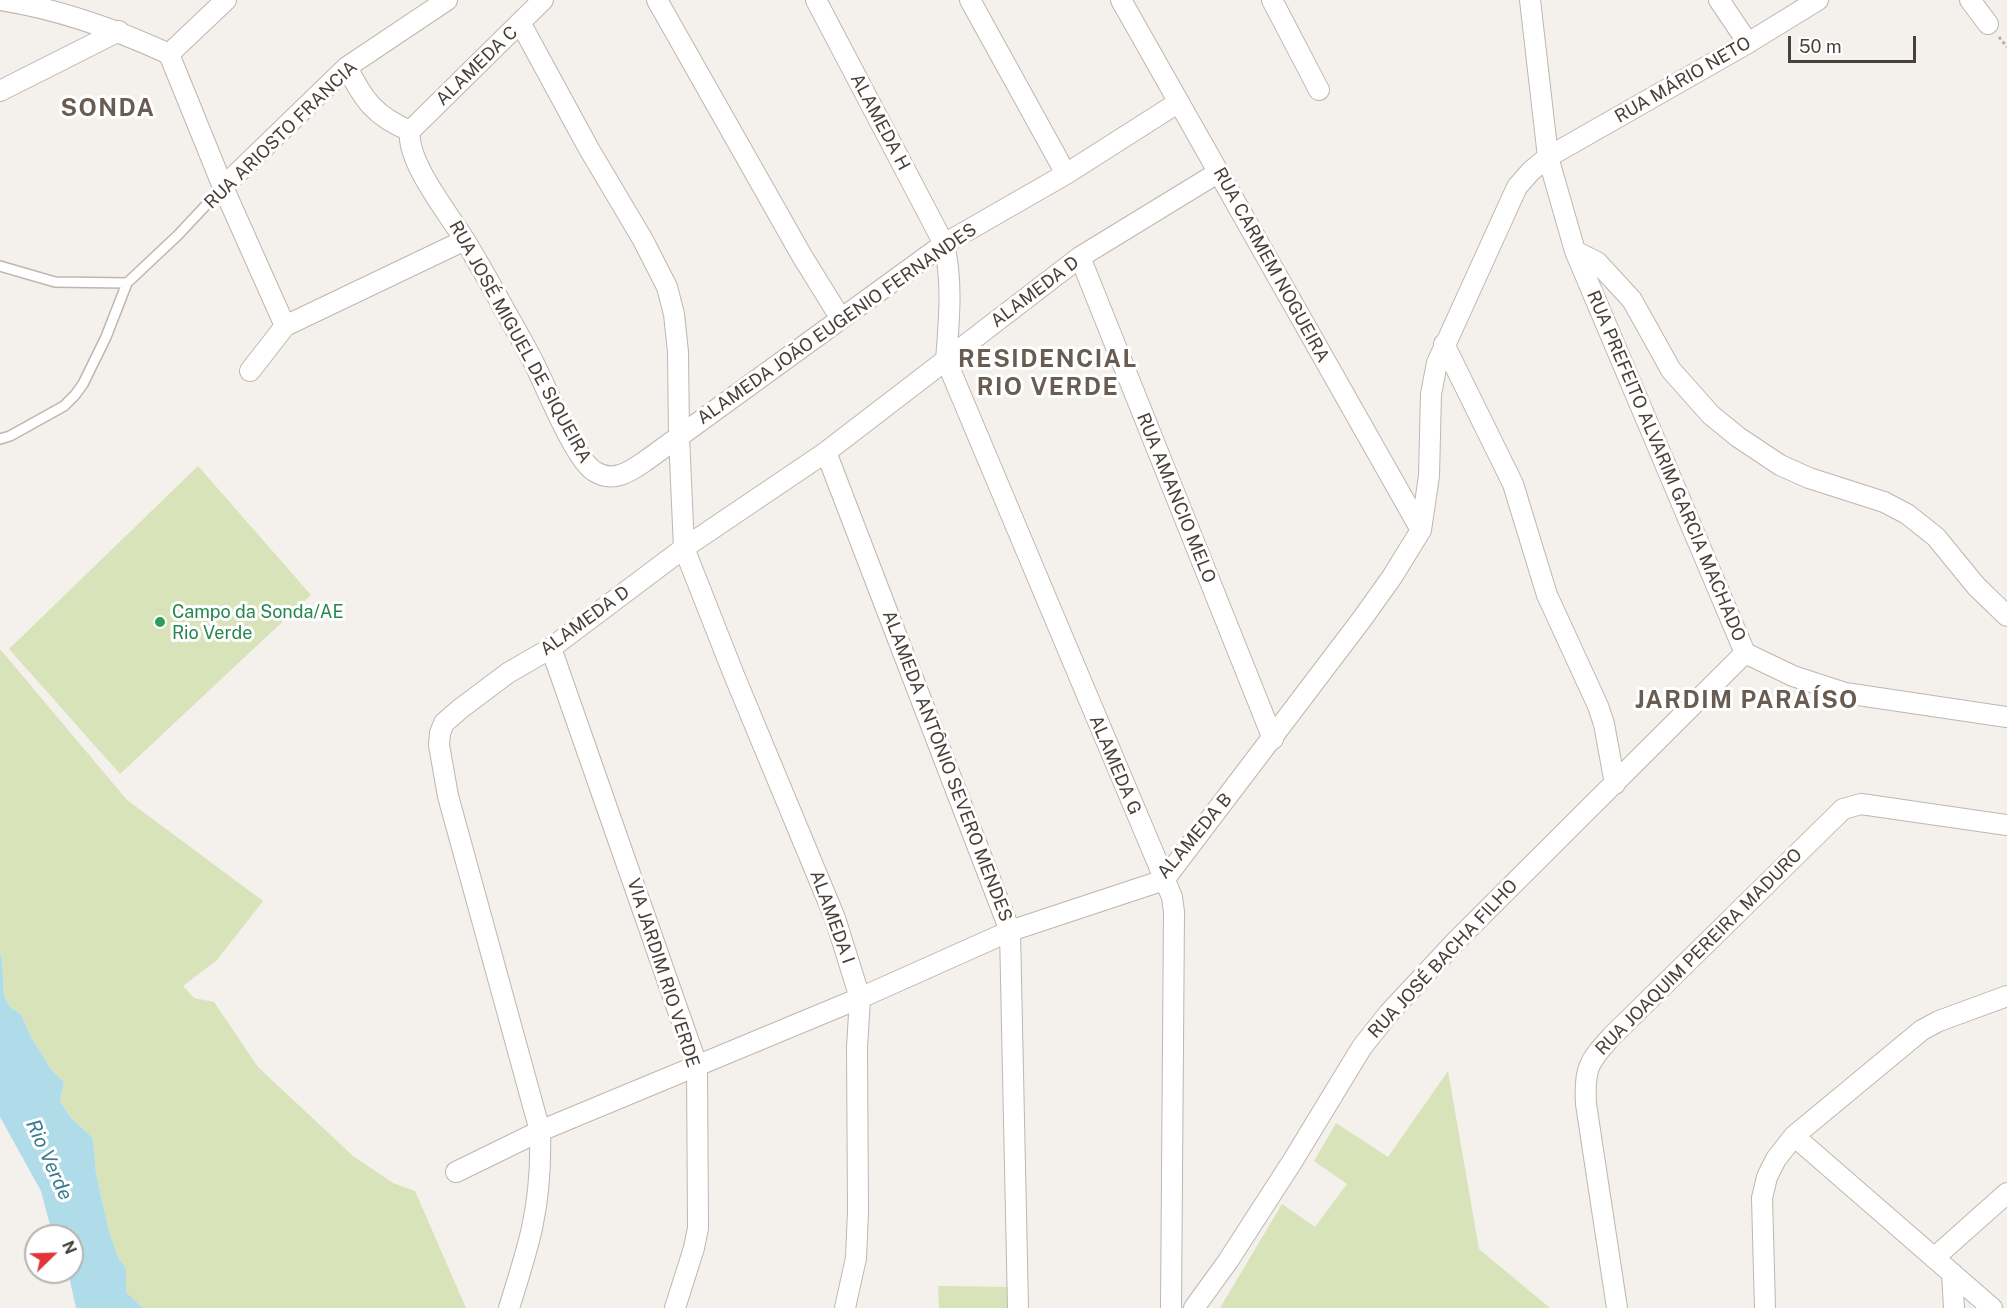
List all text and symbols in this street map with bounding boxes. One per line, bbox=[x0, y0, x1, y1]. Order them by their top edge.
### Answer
street label: ALAMEDA C bbox=[432, 22, 522, 110]
scale bar bbox=[1791, 24, 1918, 62]
street label: RUA MÁRIO NETO bbox=[1611, 32, 1755, 128]
text: 50 m bbox=[1799, 36, 1842, 57]
street label: RUA ARIOSTO FRANCIA bbox=[200, 56, 362, 214]
street label: ALAMEDA H bbox=[845, 70, 915, 174]
district label: SONDA bbox=[61, 95, 155, 123]
street label: RUA CARMEM NOGUEIRA bbox=[1208, 164, 1334, 366]
street label: RUA JOSÉ MIGUEL DE SIQUEIRA bbox=[444, 217, 596, 467]
street label: ALAMEDA JOÃO EUGENIO FERNANDES bbox=[693, 219, 981, 429]
street label: ALAMEDA D bbox=[987, 252, 1083, 332]
street label: RUA PREFEITO ALVARIM GARCIA MACHADO bbox=[1582, 287, 1750, 645]
district label: RESIDENCIAL RIO VERDE bbox=[958, 346, 1138, 402]
street label: RUA AMANCIO MELO bbox=[1132, 410, 1220, 586]
street label: ALAMEDA D bbox=[536, 581, 634, 661]
place label: Campo da Sonda/AE Rio Verde bbox=[172, 601, 344, 644]
street label: ALAMEDA ANTÔNIO SEVERO MENDES bbox=[877, 607, 1017, 925]
marker: Campo da Sonda/AE Rio Verde bbox=[153, 615, 167, 629]
district label: JARDIM PARAÍSO bbox=[1635, 687, 1859, 715]
street label: ALAMEDA G bbox=[1084, 712, 1146, 818]
street label: ALAMEDA B bbox=[1153, 789, 1237, 883]
street label: RUA JOAQUIM PEREIRA MADURO bbox=[1591, 844, 1807, 1060]
street label: ALAMEDA I bbox=[805, 867, 859, 967]
street label: RUA JOSÉ BACHA FILHO bbox=[1364, 875, 1522, 1043]
street label: VIA JARDIM RIO VERDE bbox=[622, 876, 704, 1070]
water label: Rio Verde bbox=[21, 1116, 77, 1204]
north arrow bbox=[24, 1224, 84, 1284]
text: N bbox=[58, 1238, 80, 1257]

